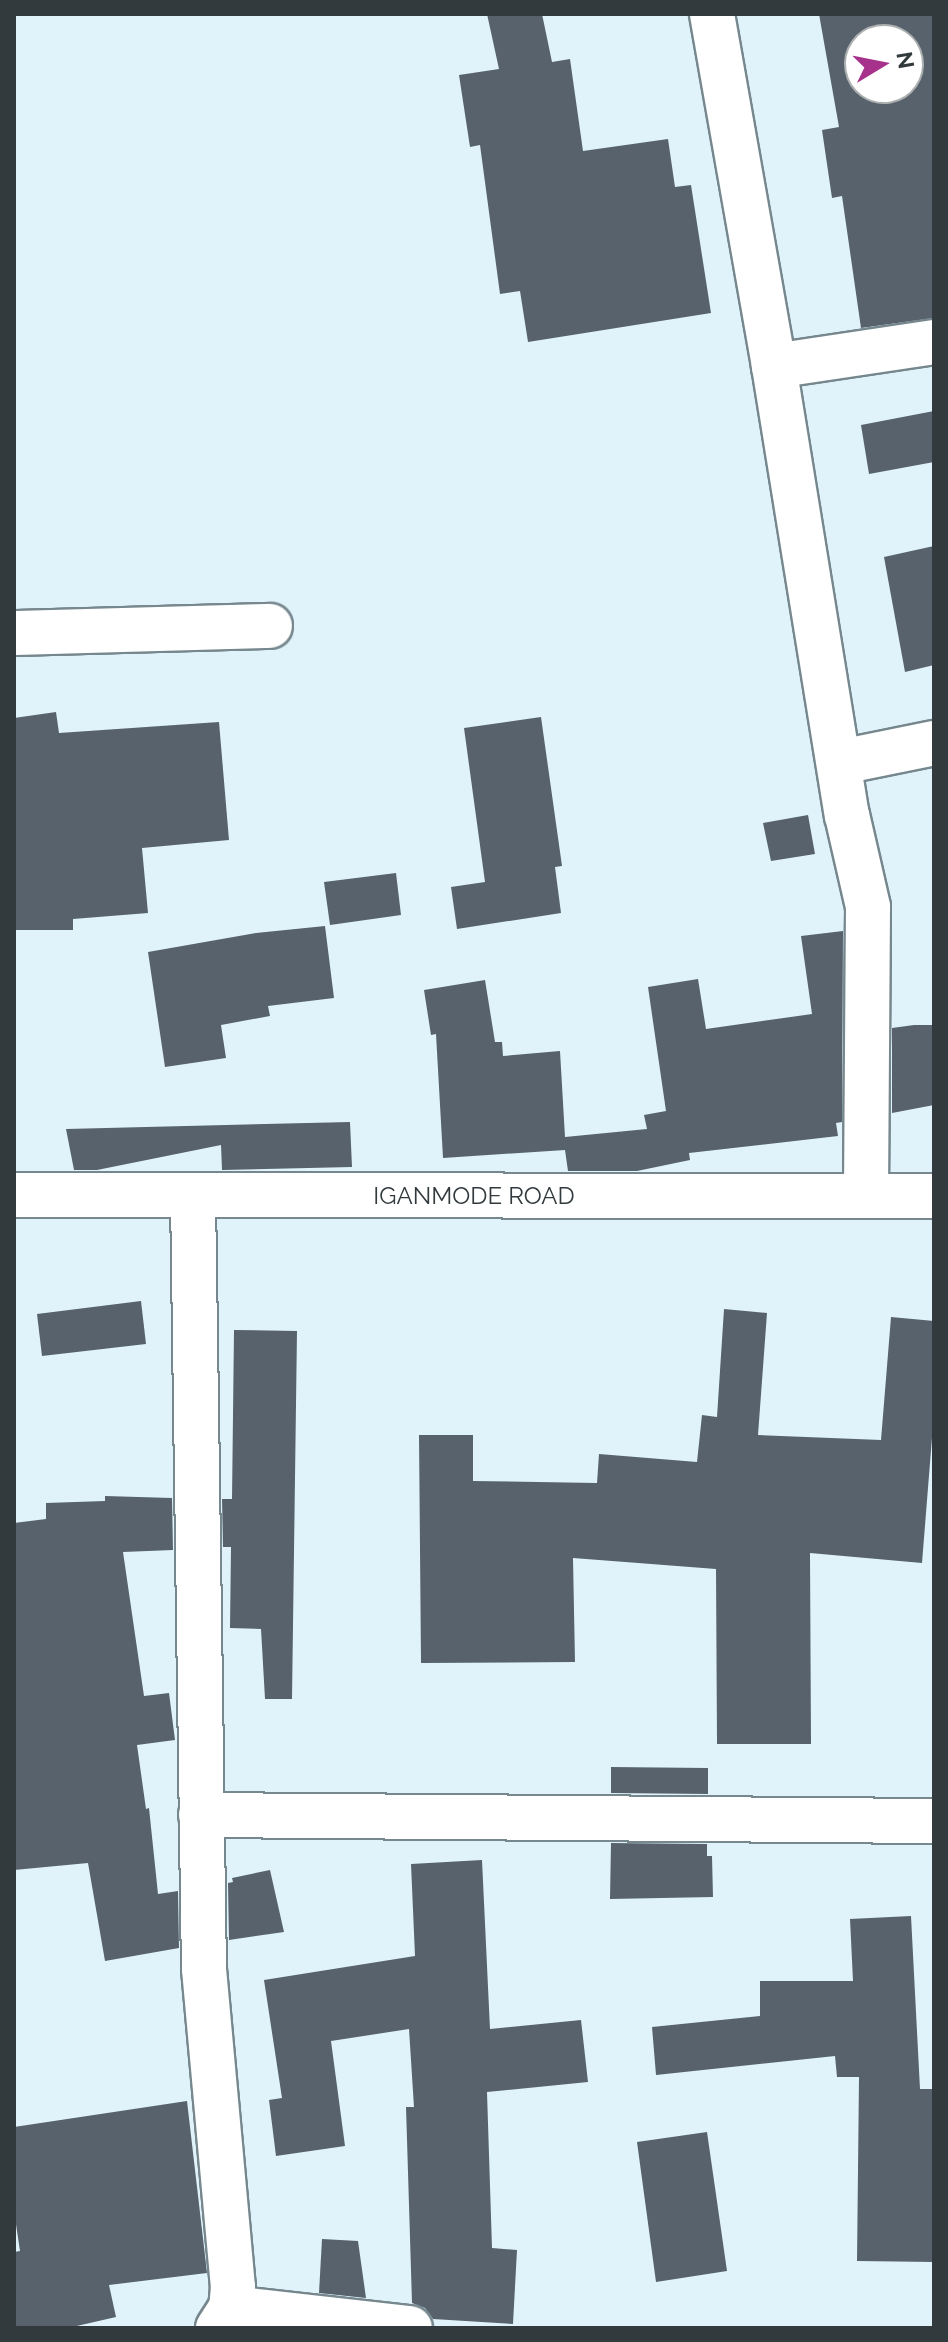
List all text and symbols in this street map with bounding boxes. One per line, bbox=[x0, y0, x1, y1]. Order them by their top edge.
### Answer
north arrow bbox=[844, 24, 924, 104]
text: N bbox=[891, 50, 920, 71]
street label: IGANMODE ROAD bbox=[373, 1182, 575, 1210]

